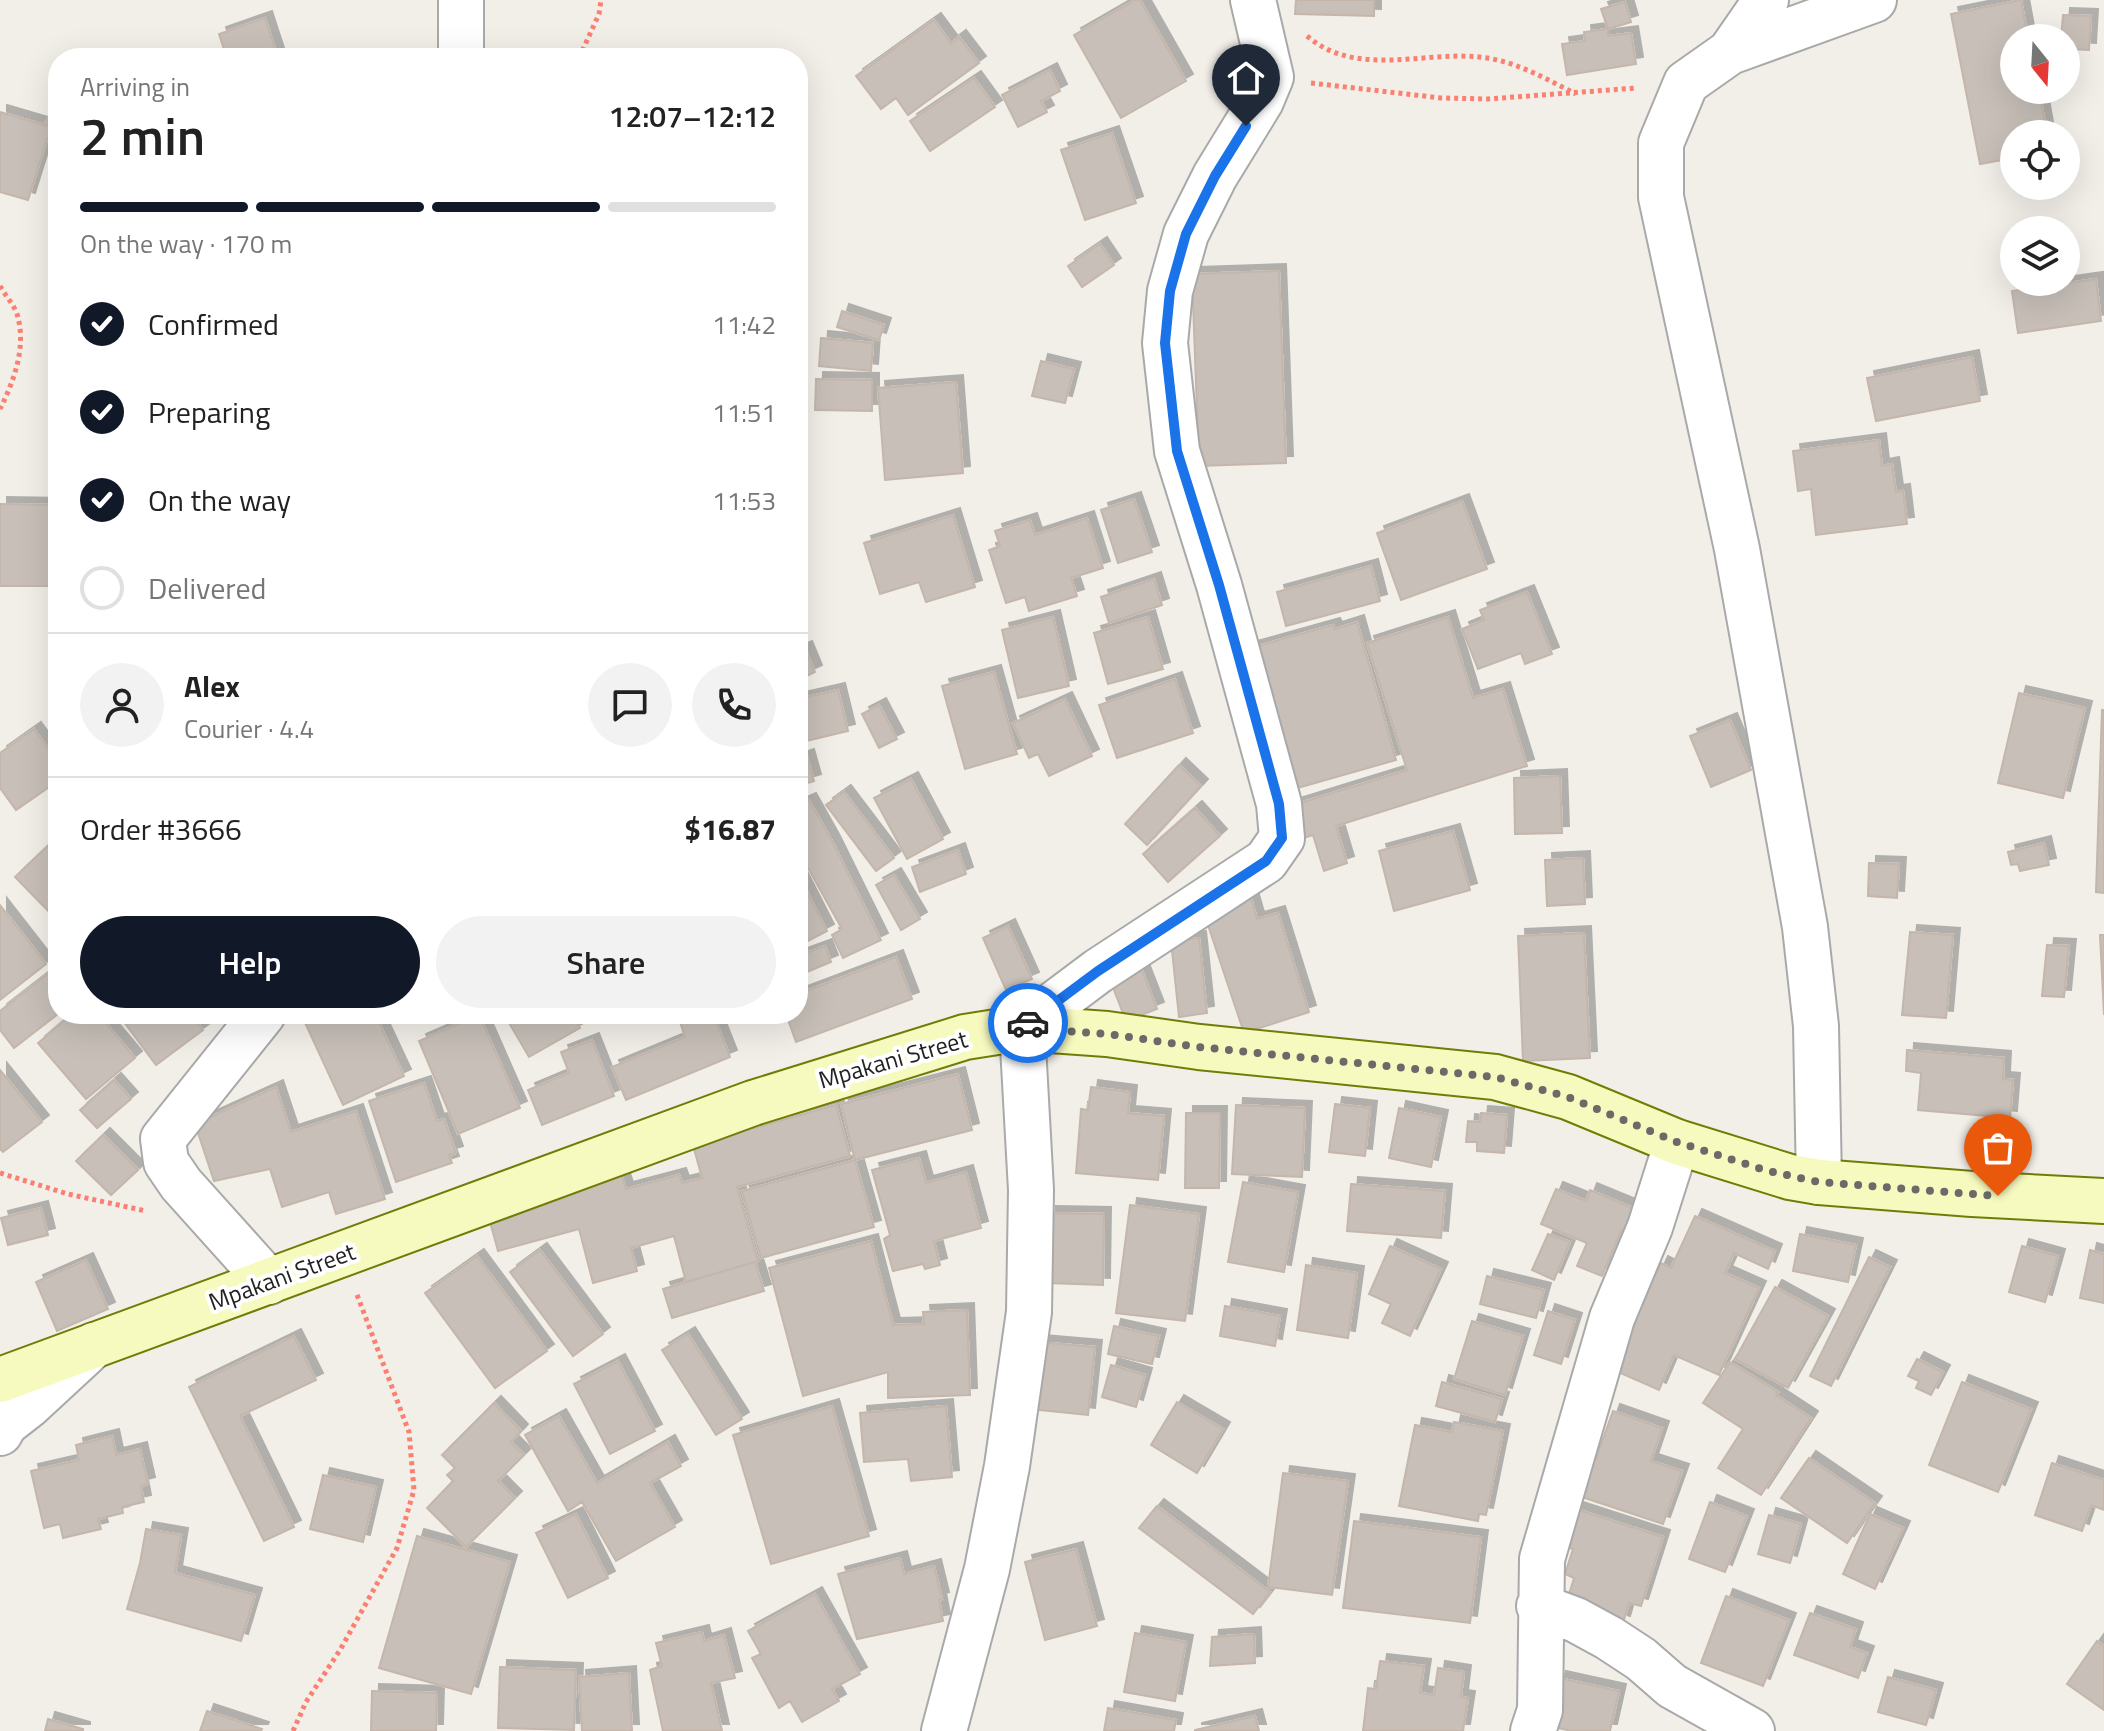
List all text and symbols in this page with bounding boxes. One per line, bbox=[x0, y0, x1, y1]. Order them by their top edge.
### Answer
north arrow bbox=[2000, 24, 2080, 104]
map controls bbox=[2000, 24, 2080, 296]
pin bbox=[1212, 44, 1280, 126]
icon: home bbox=[1224, 56, 1268, 100]
text: Arriving in bbox=[80, 67, 190, 106]
text: 12:07–12:12 bbox=[609, 93, 776, 139]
text: 2 min bbox=[80, 96, 205, 175]
button: locate bbox=[2000, 120, 2080, 200]
button: layers bbox=[2000, 216, 2080, 296]
text: On the way · 170 m bbox=[80, 224, 292, 263]
text: Confirmed bbox=[148, 301, 279, 347]
icon: check bbox=[80, 302, 124, 346]
text: 11:42 bbox=[712, 305, 776, 344]
text: Preparing bbox=[148, 389, 270, 435]
icon: check bbox=[80, 390, 124, 434]
text: 11:51 bbox=[712, 393, 776, 432]
text: On the way bbox=[148, 477, 291, 523]
icon: check bbox=[80, 478, 124, 522]
text: 11:53 bbox=[712, 481, 776, 520]
text: Delivered bbox=[148, 565, 266, 611]
button: person bbox=[80, 663, 164, 747]
text: Alex bbox=[184, 663, 240, 709]
button: chat bbox=[588, 663, 672, 747]
button: phone bbox=[692, 663, 776, 747]
text: Courier · 4.4 bbox=[184, 709, 314, 748]
text: Order #3666 bbox=[80, 806, 242, 852]
text: $16.87 bbox=[684, 806, 776, 852]
button: Help bbox=[80, 916, 420, 1008]
button: Share bbox=[436, 916, 776, 1008]
courier bbox=[988, 983, 1068, 1063]
icon: car bbox=[1006, 1001, 1050, 1045]
street label: Mpakani Street bbox=[814, 1020, 972, 1098]
pin bbox=[1964, 1114, 2032, 1196]
icon: bag bbox=[1976, 1126, 2020, 1170]
street label: Mpakani Street bbox=[203, 1233, 361, 1319]

